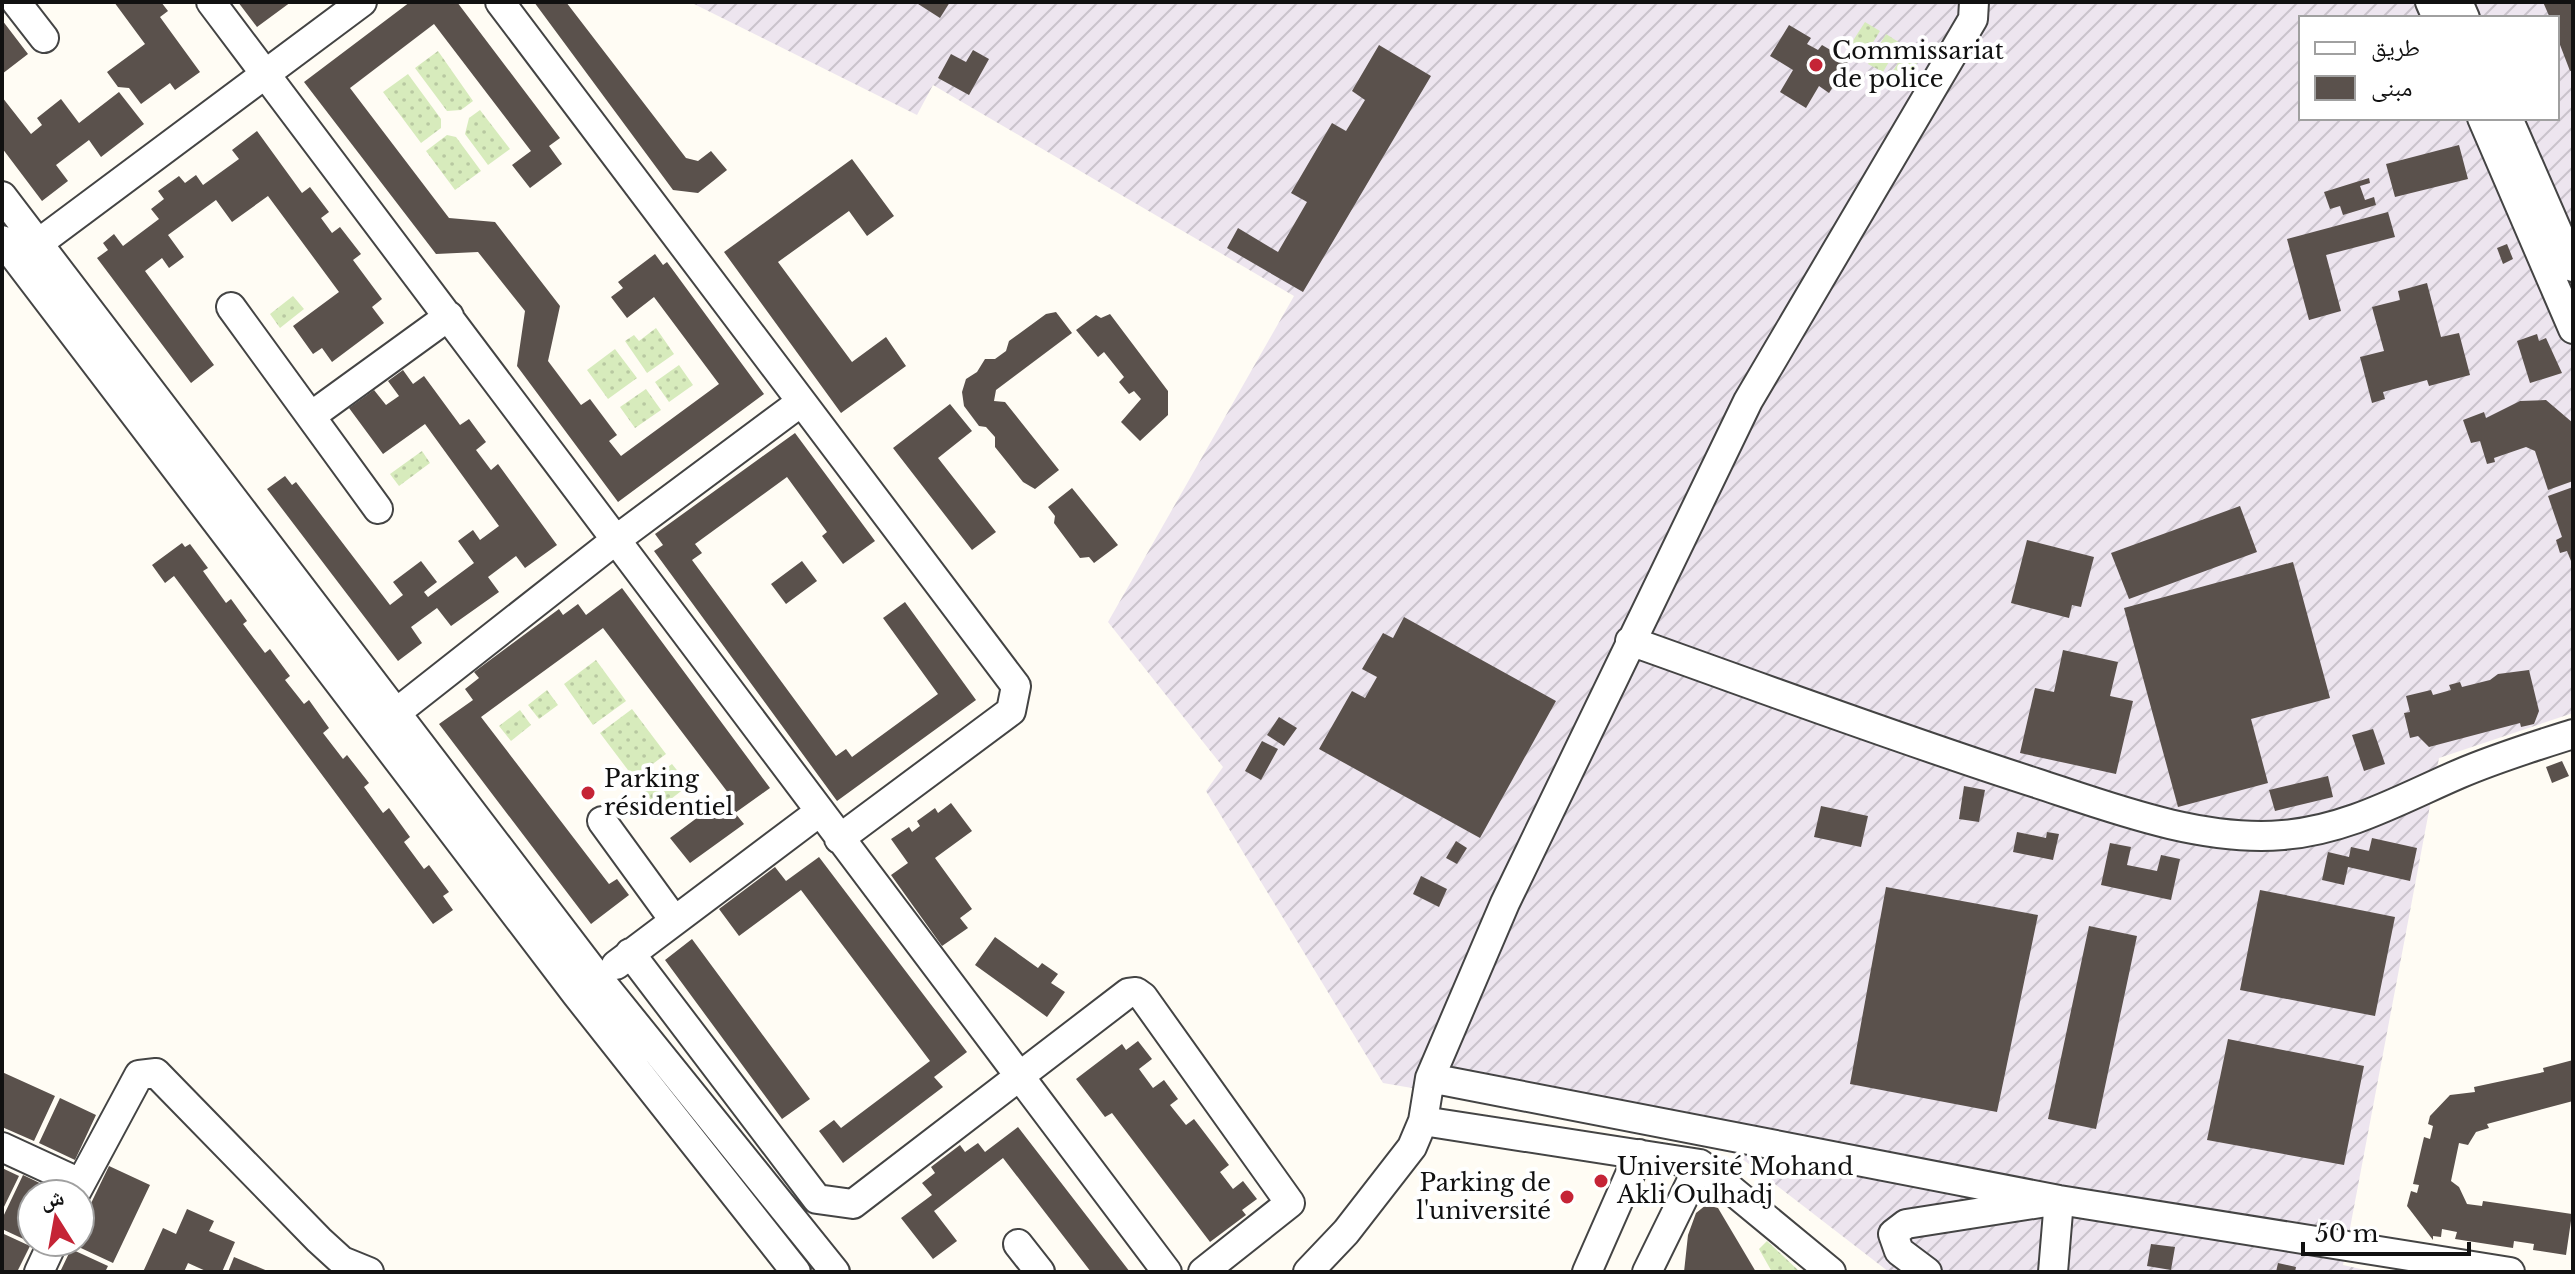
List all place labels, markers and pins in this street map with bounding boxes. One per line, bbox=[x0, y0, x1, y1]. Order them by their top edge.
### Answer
place label: Commissariat de police bbox=[1832, 36, 2004, 93]
marker: Commissariat de police bbox=[1807, 56, 1825, 74]
place label: Parking résidentiel bbox=[604, 764, 734, 821]
marker: Parking résidentiel bbox=[579, 784, 597, 802]
place label: Université Mohand Akli Oulhadj bbox=[1616, 1152, 1853, 1209]
place label: Parking de l'université bbox=[1416, 1168, 1551, 1225]
marker: Université Mohand Akli Oulhadj bbox=[1592, 1172, 1610, 1190]
marker: Parking de l'université bbox=[1558, 1188, 1576, 1206]

